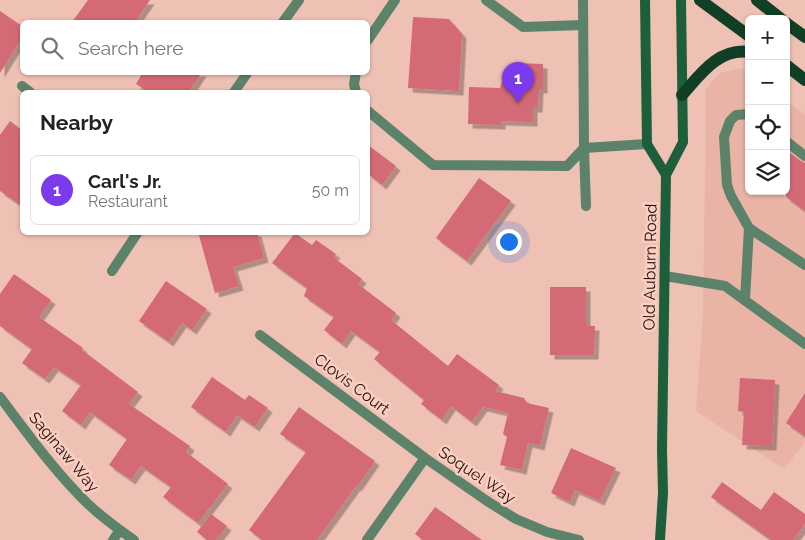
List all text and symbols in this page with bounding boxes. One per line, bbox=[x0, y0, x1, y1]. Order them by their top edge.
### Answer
map controls bbox=[745, 15, 790, 195]
button: + bbox=[745, 15, 790, 60]
search box bbox=[20, 20, 370, 75]
icon: search bbox=[38, 34, 66, 62]
text: Search here bbox=[78, 37, 184, 59]
button: − bbox=[745, 60, 790, 105]
pin: 1 bbox=[502, 62, 534, 103]
button: locate bbox=[745, 105, 790, 150]
text: Nearby bbox=[40, 110, 113, 135]
button: layers bbox=[745, 150, 790, 195]
text: Carl's Jr. bbox=[88, 170, 162, 192]
text: 1 bbox=[53, 181, 61, 200]
text: 50 m bbox=[312, 181, 349, 200]
text: Restaurant bbox=[88, 192, 168, 211]
street label: Old Auburn Road bbox=[639, 203, 661, 331]
your location bbox=[496, 229, 522, 255]
street label: Clovis Court bbox=[311, 350, 394, 419]
street label: Saginaw Way bbox=[25, 408, 103, 496]
street label: Soquel Way bbox=[435, 442, 519, 508]

